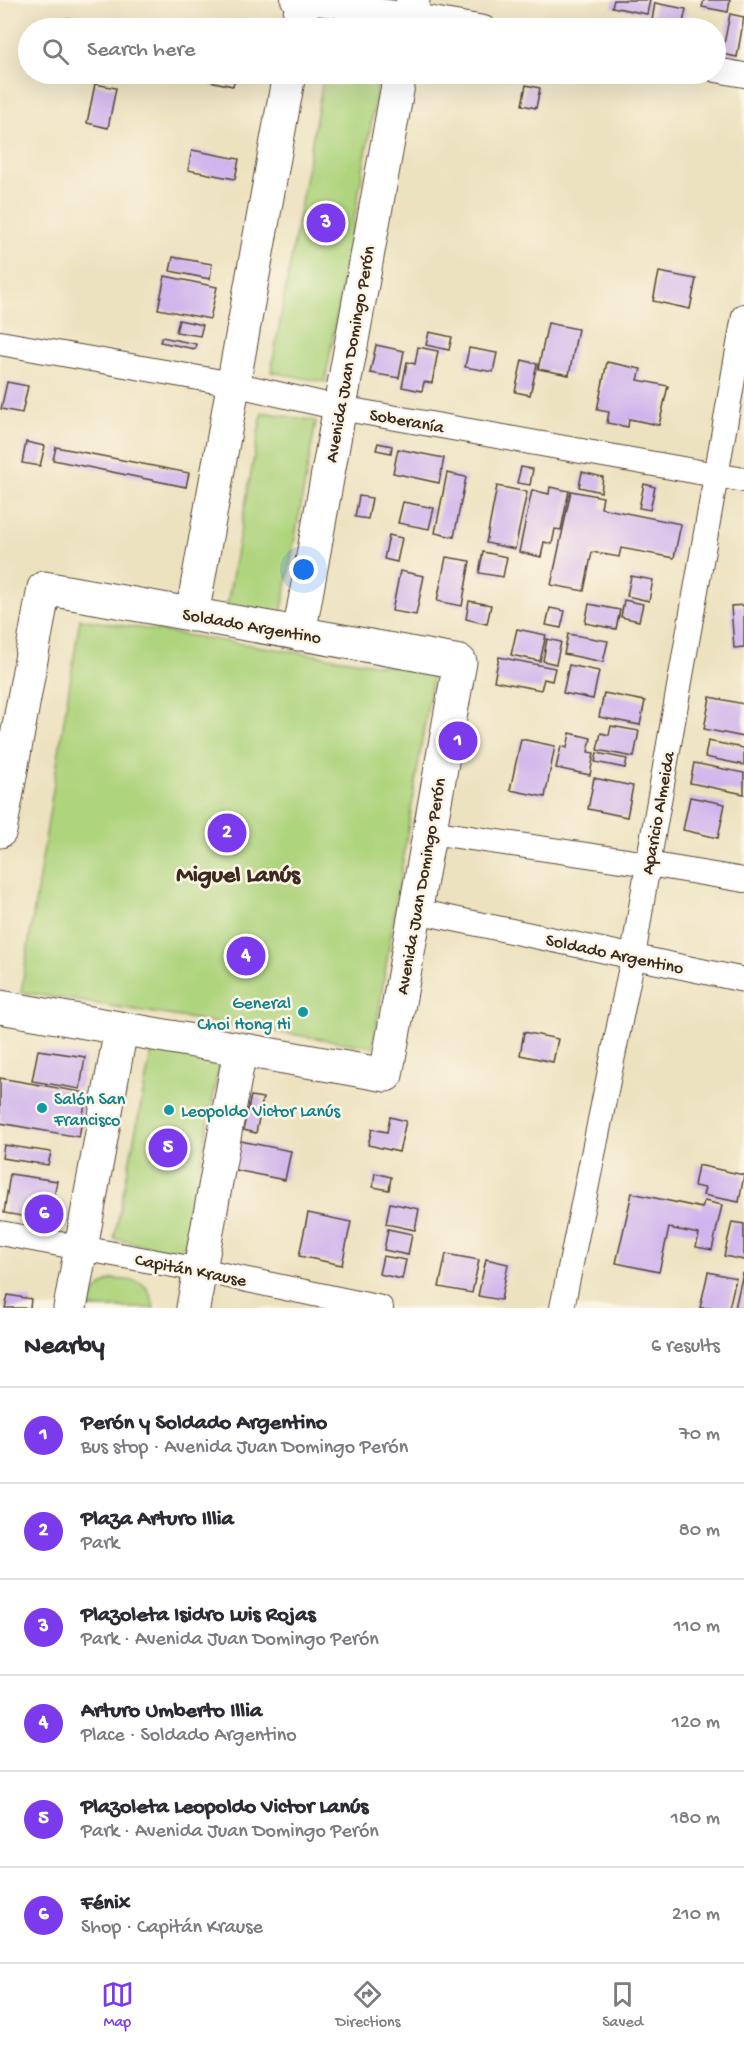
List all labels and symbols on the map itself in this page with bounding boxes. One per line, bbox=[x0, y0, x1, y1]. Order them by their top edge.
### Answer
pin: 3 bbox=[306, 200, 346, 246]
street label: Avenida Juan Domingo Perón bbox=[322, 244, 381, 464]
street label: Soberanía bbox=[368, 406, 446, 440]
your location bbox=[289, 555, 318, 584]
street label: Soldado Argentino bbox=[181, 605, 323, 650]
pin: 1 bbox=[438, 718, 478, 764]
street label: Aparicio Almeida bbox=[638, 749, 681, 877]
street label: Avenida Juan Domingo Perón bbox=[393, 776, 452, 996]
pin: 2 bbox=[208, 810, 246, 856]
district label: Miguel Lanús bbox=[176, 862, 301, 891]
street label: Soldado Argentino bbox=[544, 931, 685, 980]
pin: 4 bbox=[226, 934, 266, 978]
place label: General Choi Hong Hi bbox=[197, 994, 291, 1036]
marker: General Choi Hong Hi bbox=[296, 1005, 310, 1019]
place label: Salón San Francisco bbox=[53, 1090, 126, 1132]
marker: Salón San Francisco bbox=[35, 1101, 49, 1115]
place label: Leopoldo Victor Lanús bbox=[181, 1102, 341, 1123]
marker: Leopoldo Victor Lanús bbox=[162, 1103, 176, 1117]
pin: 5 bbox=[148, 1126, 188, 1170]
pin: 6 bbox=[24, 1192, 63, 1236]
street label: Capitán Krause bbox=[133, 1250, 249, 1293]

